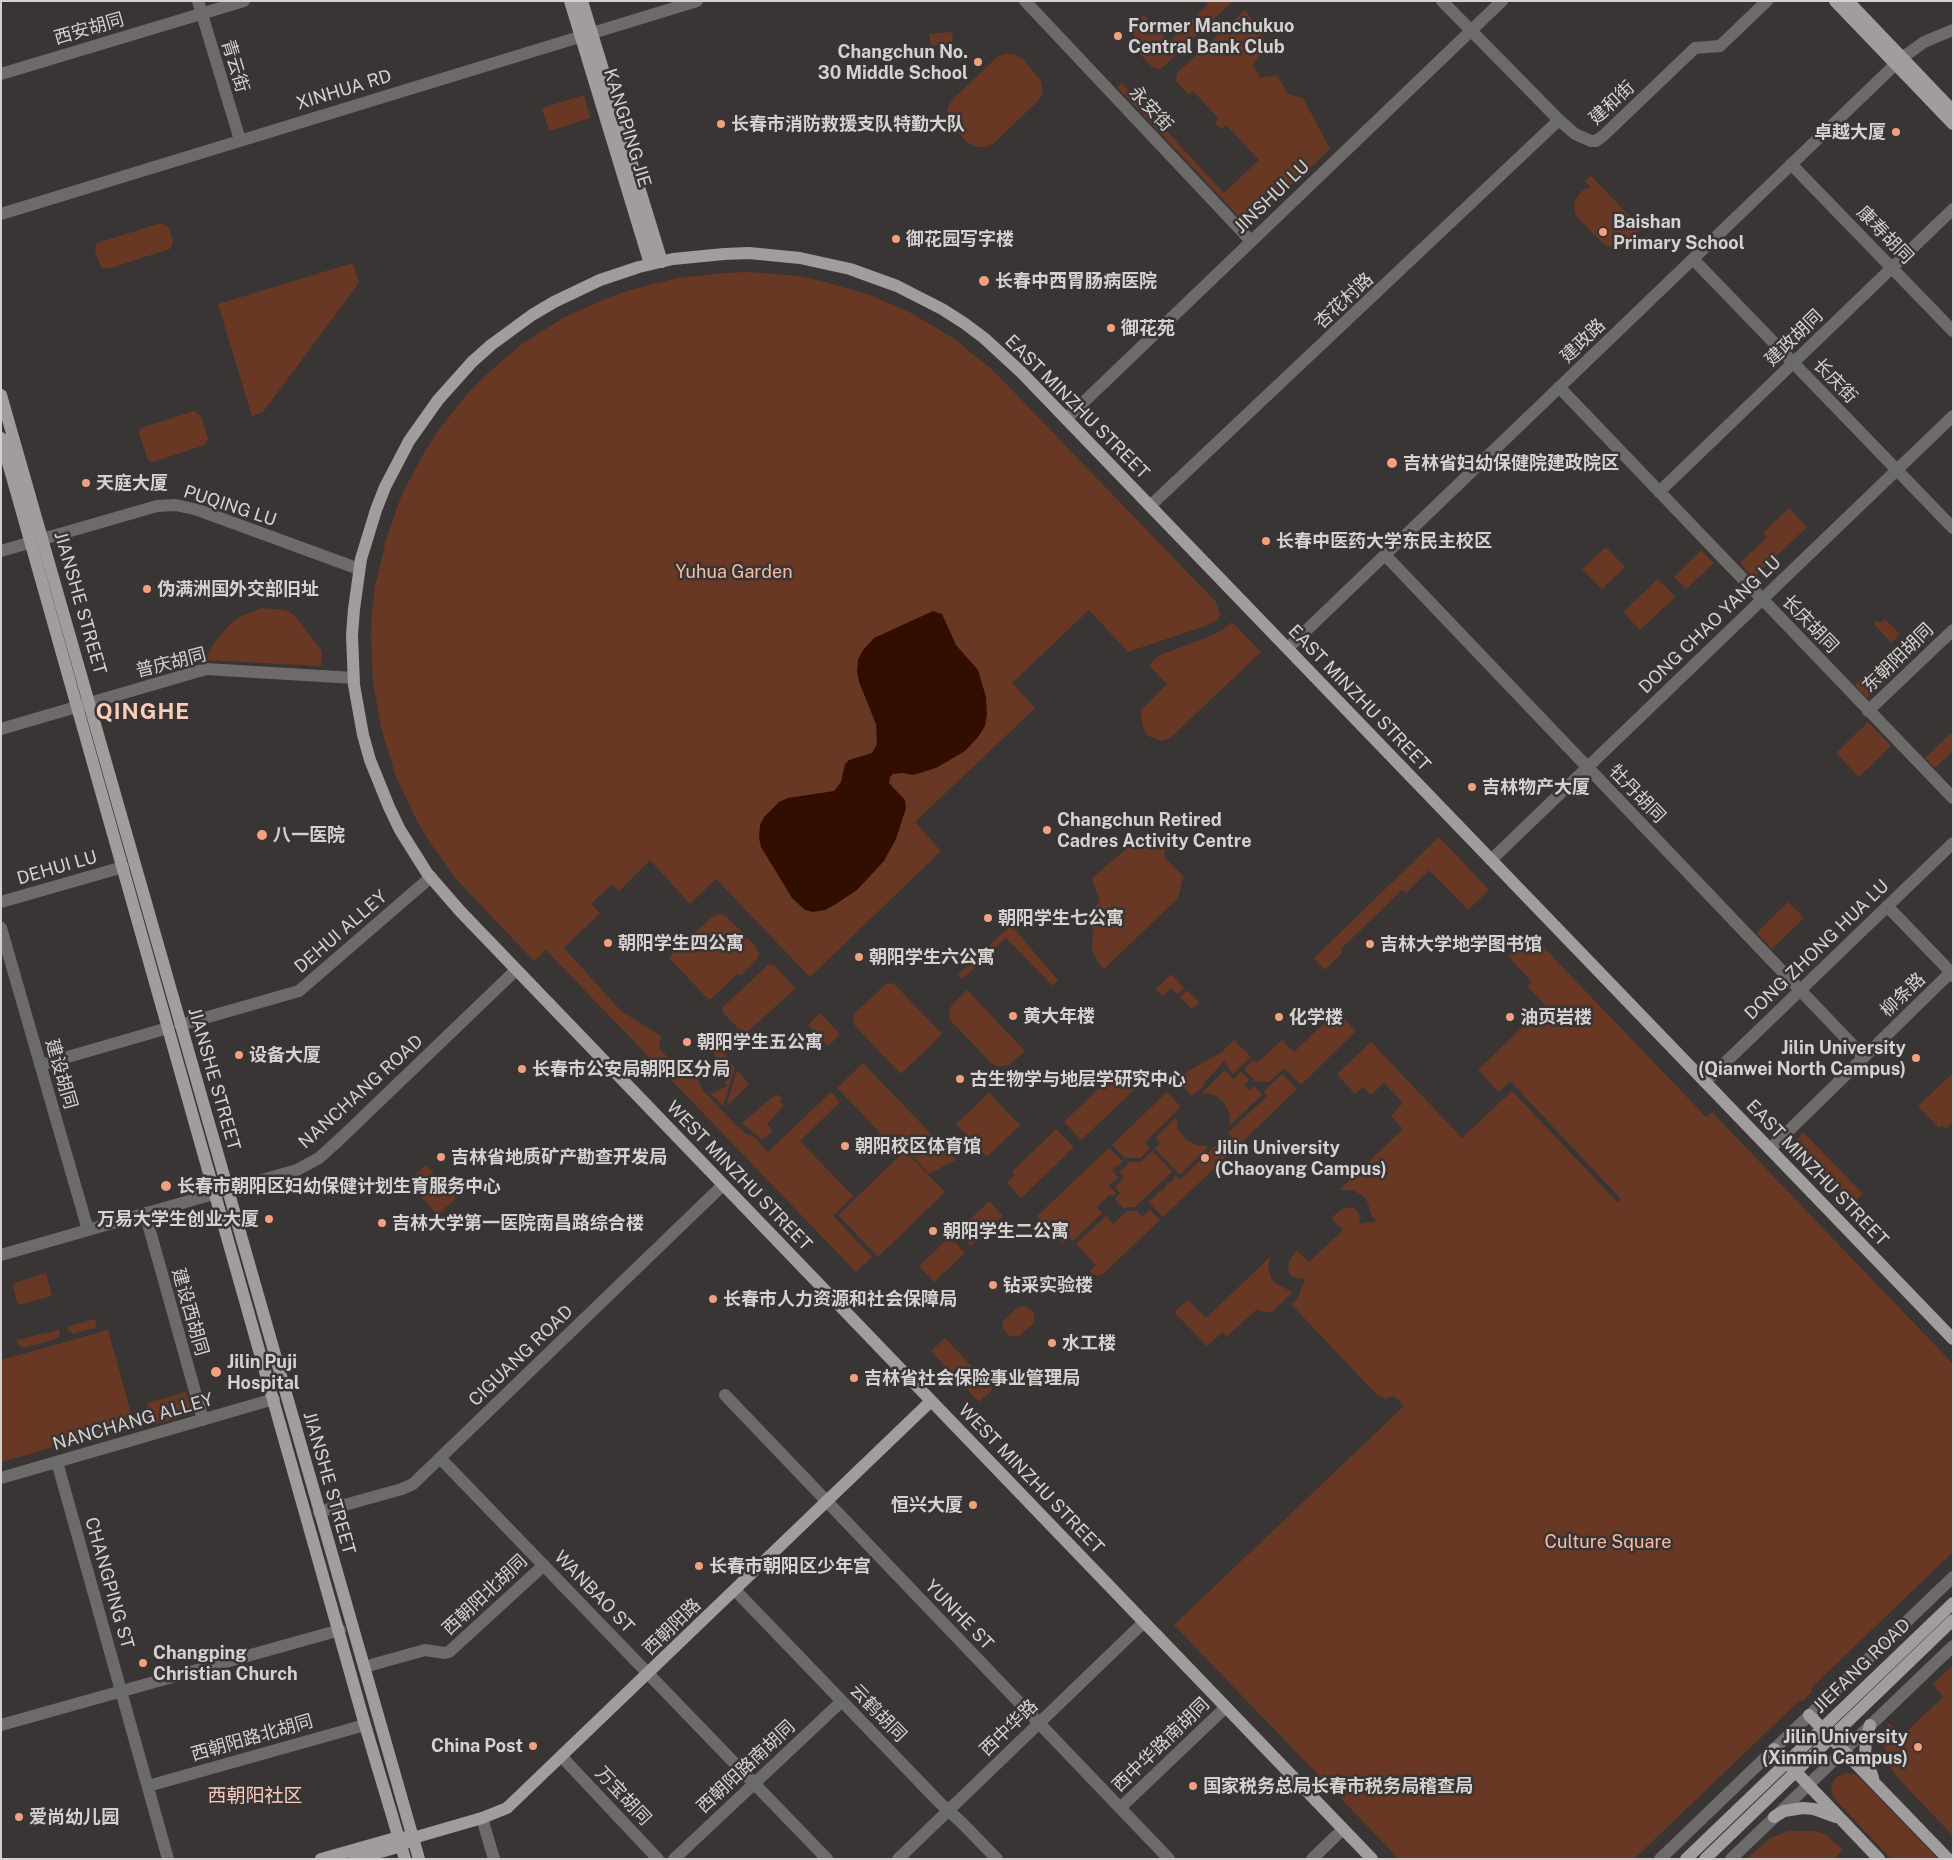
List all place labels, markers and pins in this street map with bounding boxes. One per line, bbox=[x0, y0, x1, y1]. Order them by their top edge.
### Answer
place label: Former Manchukuo Central Bank Club bbox=[1128, 15, 1294, 58]
marker: Former Manchukuo Central Bank Club bbox=[1112, 30, 1124, 42]
place label: Changchun No. 30 Middle School bbox=[818, 41, 968, 84]
marker: Changchun No. 30 Middle School bbox=[972, 56, 984, 68]
place label: 长春市消防救援支队特勤大队 bbox=[731, 113, 965, 135]
marker: 长春市消防救援支队特勤大队 bbox=[715, 118, 727, 130]
place label: 卓越大厦 bbox=[1814, 121, 1886, 143]
marker: 卓越大厦 bbox=[1890, 126, 1902, 138]
place label: Baishan Primary School bbox=[1613, 211, 1745, 253]
marker: Baishan Primary School bbox=[1597, 226, 1609, 238]
place label: 御花园写字楼 bbox=[906, 228, 1014, 250]
marker: 御花园写字楼 bbox=[890, 233, 902, 245]
place label: 长春中西胃肠病医院 bbox=[995, 270, 1157, 292]
marker: 长春中西胃肠病医院 bbox=[977, 274, 991, 288]
place label: 御花苑 bbox=[1121, 317, 1175, 339]
marker: 御花苑 bbox=[1105, 322, 1117, 334]
place label: 吉林省妇幼保健院建政院区 bbox=[1403, 452, 1619, 474]
marker: 吉林省妇幼保健院建政院区 bbox=[1385, 456, 1399, 470]
place label: 天庭大厦 bbox=[96, 472, 168, 494]
marker: 天庭大厦 bbox=[80, 477, 92, 489]
place label: 长春中医药大学东民主校区 bbox=[1276, 530, 1492, 552]
marker: 长春中医药大学东民主校区 bbox=[1260, 535, 1272, 547]
place label: 伪满洲国外交部旧址 bbox=[157, 578, 319, 600]
marker: 伪满洲国外交部旧址 bbox=[141, 583, 153, 595]
place label: 吉林物产大厦 bbox=[1482, 776, 1590, 798]
marker: 吉林物产大厦 bbox=[1466, 781, 1478, 793]
place label: Changchun Retired Cadres Activity Centre bbox=[1057, 809, 1252, 852]
place label: 八一医院 bbox=[273, 824, 345, 846]
marker: Changchun Retired Cadres Activity Centre bbox=[1041, 824, 1053, 836]
marker: 八一医院 bbox=[255, 828, 269, 842]
place label: 朝阳学生七公寓 bbox=[998, 907, 1124, 929]
marker: 朝阳学生七公寓 bbox=[982, 912, 994, 924]
place label: 朝阳学生四公寓 bbox=[618, 932, 744, 954]
place label: 吉林大学地学图书馆 bbox=[1380, 933, 1542, 955]
marker: 朝阳学生四公寓 bbox=[602, 937, 614, 949]
marker: 吉林大学地学图书馆 bbox=[1364, 938, 1376, 950]
place label: 朝阳学生六公寓 bbox=[869, 946, 995, 968]
marker: 朝阳学生六公寓 bbox=[853, 951, 865, 963]
place label: 黄大年楼 bbox=[1023, 1005, 1095, 1027]
place label: 化学楼 bbox=[1289, 1006, 1343, 1028]
place label: 油页岩楼 bbox=[1520, 1006, 1592, 1028]
marker: 黄大年楼 bbox=[1007, 1010, 1019, 1022]
marker: 化学楼 bbox=[1273, 1011, 1285, 1023]
marker: 油页岩楼 bbox=[1504, 1011, 1516, 1023]
place label: 朝阳学生五公寓 bbox=[697, 1031, 823, 1053]
marker: 朝阳学生五公寓 bbox=[681, 1036, 693, 1048]
place label: Jilin University (Qianwei North Campus) bbox=[1698, 1037, 1906, 1080]
place label: 设备大厦 bbox=[249, 1044, 321, 1066]
marker: 设备大厦 bbox=[233, 1049, 245, 1061]
marker: Jilin University (Qianwei North Campus) bbox=[1910, 1052, 1922, 1064]
place label: 长春市公安局朝阳区分局 bbox=[532, 1058, 730, 1080]
marker: 长春市公安局朝阳区分局 bbox=[516, 1063, 528, 1075]
place label: 古生物学与地层学研究中心 bbox=[970, 1068, 1186, 1090]
marker: 古生物学与地层学研究中心 bbox=[954, 1073, 966, 1085]
place label: 朝阳校区体育馆 bbox=[855, 1135, 981, 1157]
place label: Jilin University (Chaoyang Campus) bbox=[1215, 1137, 1387, 1180]
marker: 朝阳校区体育馆 bbox=[839, 1140, 851, 1152]
place label: 吉林省地质矿产勘查开发局 bbox=[451, 1146, 667, 1168]
marker: 吉林省地质矿产勘查开发局 bbox=[435, 1151, 447, 1163]
marker: Jilin University (Chaoyang Campus) bbox=[1199, 1152, 1211, 1164]
place label: 长春市朝阳区妇幼保健计划生育服务中心 bbox=[177, 1175, 501, 1197]
marker: 长春市朝阳区妇幼保健计划生育服务中心 bbox=[159, 1179, 173, 1193]
place label: 万易大学生创业大厦 bbox=[97, 1208, 259, 1230]
place label: 吉林大学第一医院南昌路综合楼 bbox=[392, 1212, 644, 1234]
marker: 万易大学生创业大厦 bbox=[263, 1213, 275, 1225]
marker: 吉林大学第一医院南昌路综合楼 bbox=[376, 1217, 388, 1229]
place label: 朝阳学生二公寓 bbox=[943, 1220, 1069, 1242]
marker: 朝阳学生二公寓 bbox=[927, 1225, 939, 1237]
place label: 钻采实验楼 bbox=[1003, 1274, 1093, 1296]
marker: 钻采实验楼 bbox=[987, 1279, 999, 1291]
place label: 长春市人力资源和社会保障局 bbox=[723, 1288, 957, 1310]
marker: 长春市人力资源和社会保障局 bbox=[707, 1293, 719, 1305]
place label: 水工楼 bbox=[1062, 1332, 1116, 1354]
marker: 水工楼 bbox=[1046, 1337, 1058, 1349]
place label: Jilin Puji Hospital bbox=[227, 1351, 300, 1394]
marker: Jilin Puji Hospital bbox=[209, 1365, 223, 1379]
place label: 吉林省社会保险事业管理局 bbox=[864, 1367, 1080, 1389]
marker: 吉林省社会保险事业管理局 bbox=[848, 1372, 860, 1384]
place label: 恒兴大厦 bbox=[891, 1494, 963, 1516]
marker: 恒兴大厦 bbox=[967, 1499, 979, 1511]
place label: 长春市朝阳区少年宫 bbox=[709, 1555, 871, 1577]
marker: 长春市朝阳区少年宫 bbox=[693, 1560, 705, 1572]
place label: Changping Christian Church bbox=[153, 1642, 298, 1685]
marker: Changping Christian Church bbox=[137, 1657, 149, 1669]
place label: Jilin University (Xinmin Campus) bbox=[1762, 1726, 1908, 1768]
place label: China Post bbox=[431, 1735, 523, 1757]
marker: China Post bbox=[527, 1740, 539, 1752]
marker: Jilin University (Xinmin Campus) bbox=[1912, 1741, 1924, 1753]
place label: 国家税务总局长春市税务局稽查局 bbox=[1203, 1775, 1473, 1797]
marker: 国家税务总局长春市税务局稽查局 bbox=[1187, 1780, 1199, 1792]
place label: 爱尚幼儿园 bbox=[29, 1806, 119, 1828]
marker: 爱尚幼儿园 bbox=[13, 1811, 25, 1823]

